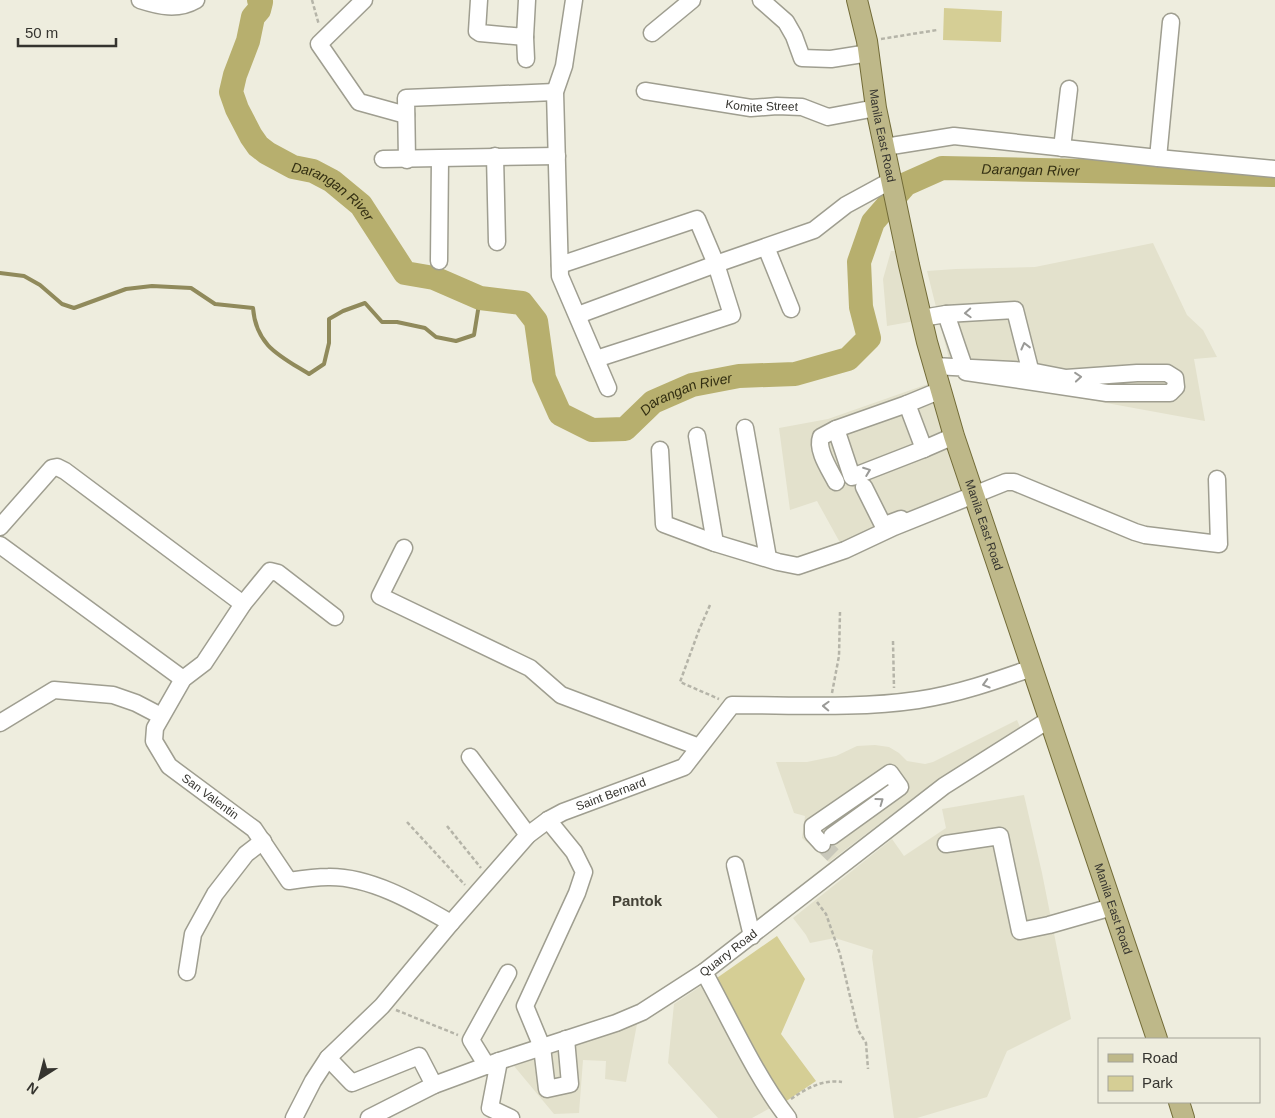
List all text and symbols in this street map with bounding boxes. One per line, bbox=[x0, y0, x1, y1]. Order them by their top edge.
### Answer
scale bar bbox=[18, 15, 115, 47]
text: 50 m bbox=[25, 24, 58, 41]
street label: Manila East Road bbox=[867, 88, 898, 183]
street label: Komite Street bbox=[724, 97, 799, 115]
water label: Darangan River bbox=[290, 159, 378, 225]
water label: Darangan River bbox=[981, 161, 1081, 179]
one-way arrow bbox=[964, 307, 972, 318]
one-way arrow bbox=[1020, 343, 1030, 351]
water label: Darangan River bbox=[637, 369, 735, 418]
one-way arrow bbox=[1075, 372, 1083, 383]
one-way arrow bbox=[862, 467, 870, 477]
street label: Manila East Road bbox=[962, 478, 1006, 572]
one-way arrow bbox=[983, 678, 991, 688]
one-way arrow bbox=[822, 701, 830, 712]
street label: San Valentin bbox=[179, 771, 241, 822]
street label: Saint Bernard bbox=[574, 775, 648, 814]
one-way arrow bbox=[874, 798, 884, 807]
street label: Manila East Road bbox=[1091, 862, 1135, 956]
district label: Pantok bbox=[612, 892, 663, 909]
street label: Quarry Road bbox=[697, 927, 760, 980]
legend bbox=[1098, 1038, 1260, 1103]
text: Road bbox=[1142, 1049, 1178, 1066]
north arrow bbox=[15, 1053, 65, 1103]
text: Park bbox=[1142, 1074, 1173, 1091]
text: N bbox=[24, 1079, 41, 1098]

